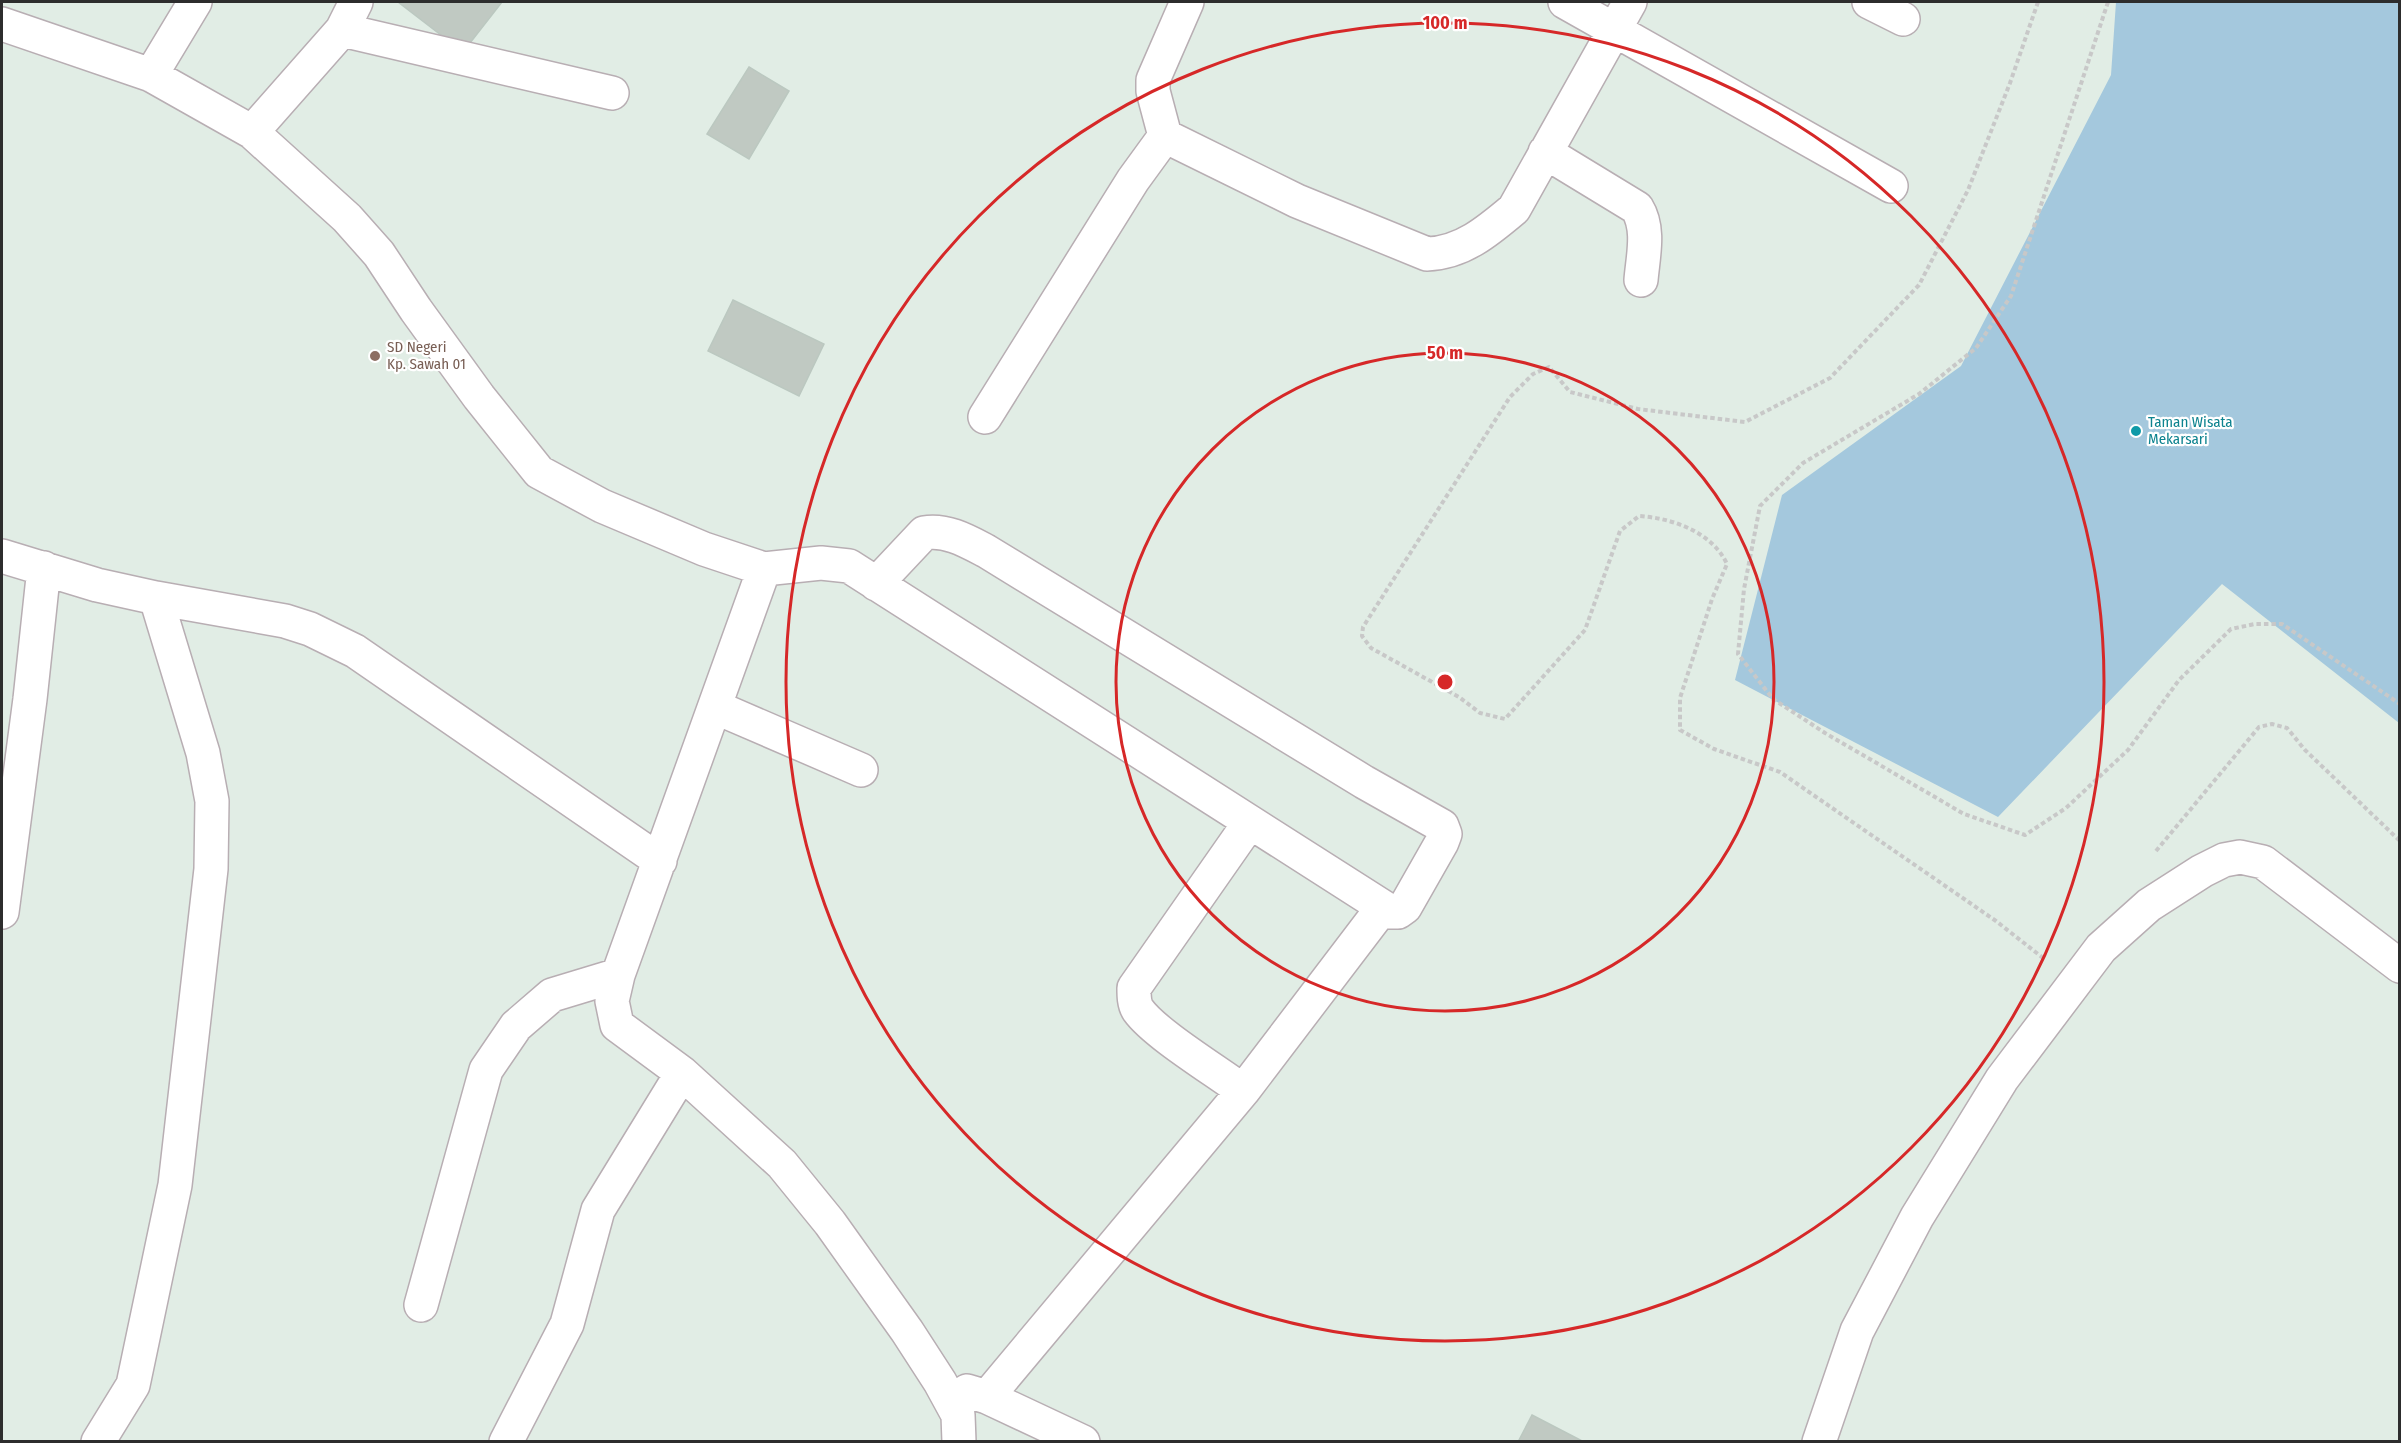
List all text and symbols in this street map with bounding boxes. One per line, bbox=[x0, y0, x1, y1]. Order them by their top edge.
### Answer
text: 100 m bbox=[1423, 12, 1467, 34]
place label: SD Negeri Kp. Sawah 01 bbox=[387, 338, 466, 373]
text: 50 m bbox=[1427, 342, 1463, 364]
marker: SD Negeri Kp. Sawah 01 bbox=[368, 349, 382, 363]
place label: Taman Wisata Mekarsari bbox=[2148, 413, 2233, 448]
marker: Taman Wisata Mekarsari bbox=[2129, 424, 2143, 438]
centre of rings bbox=[1435, 672, 1455, 692]

